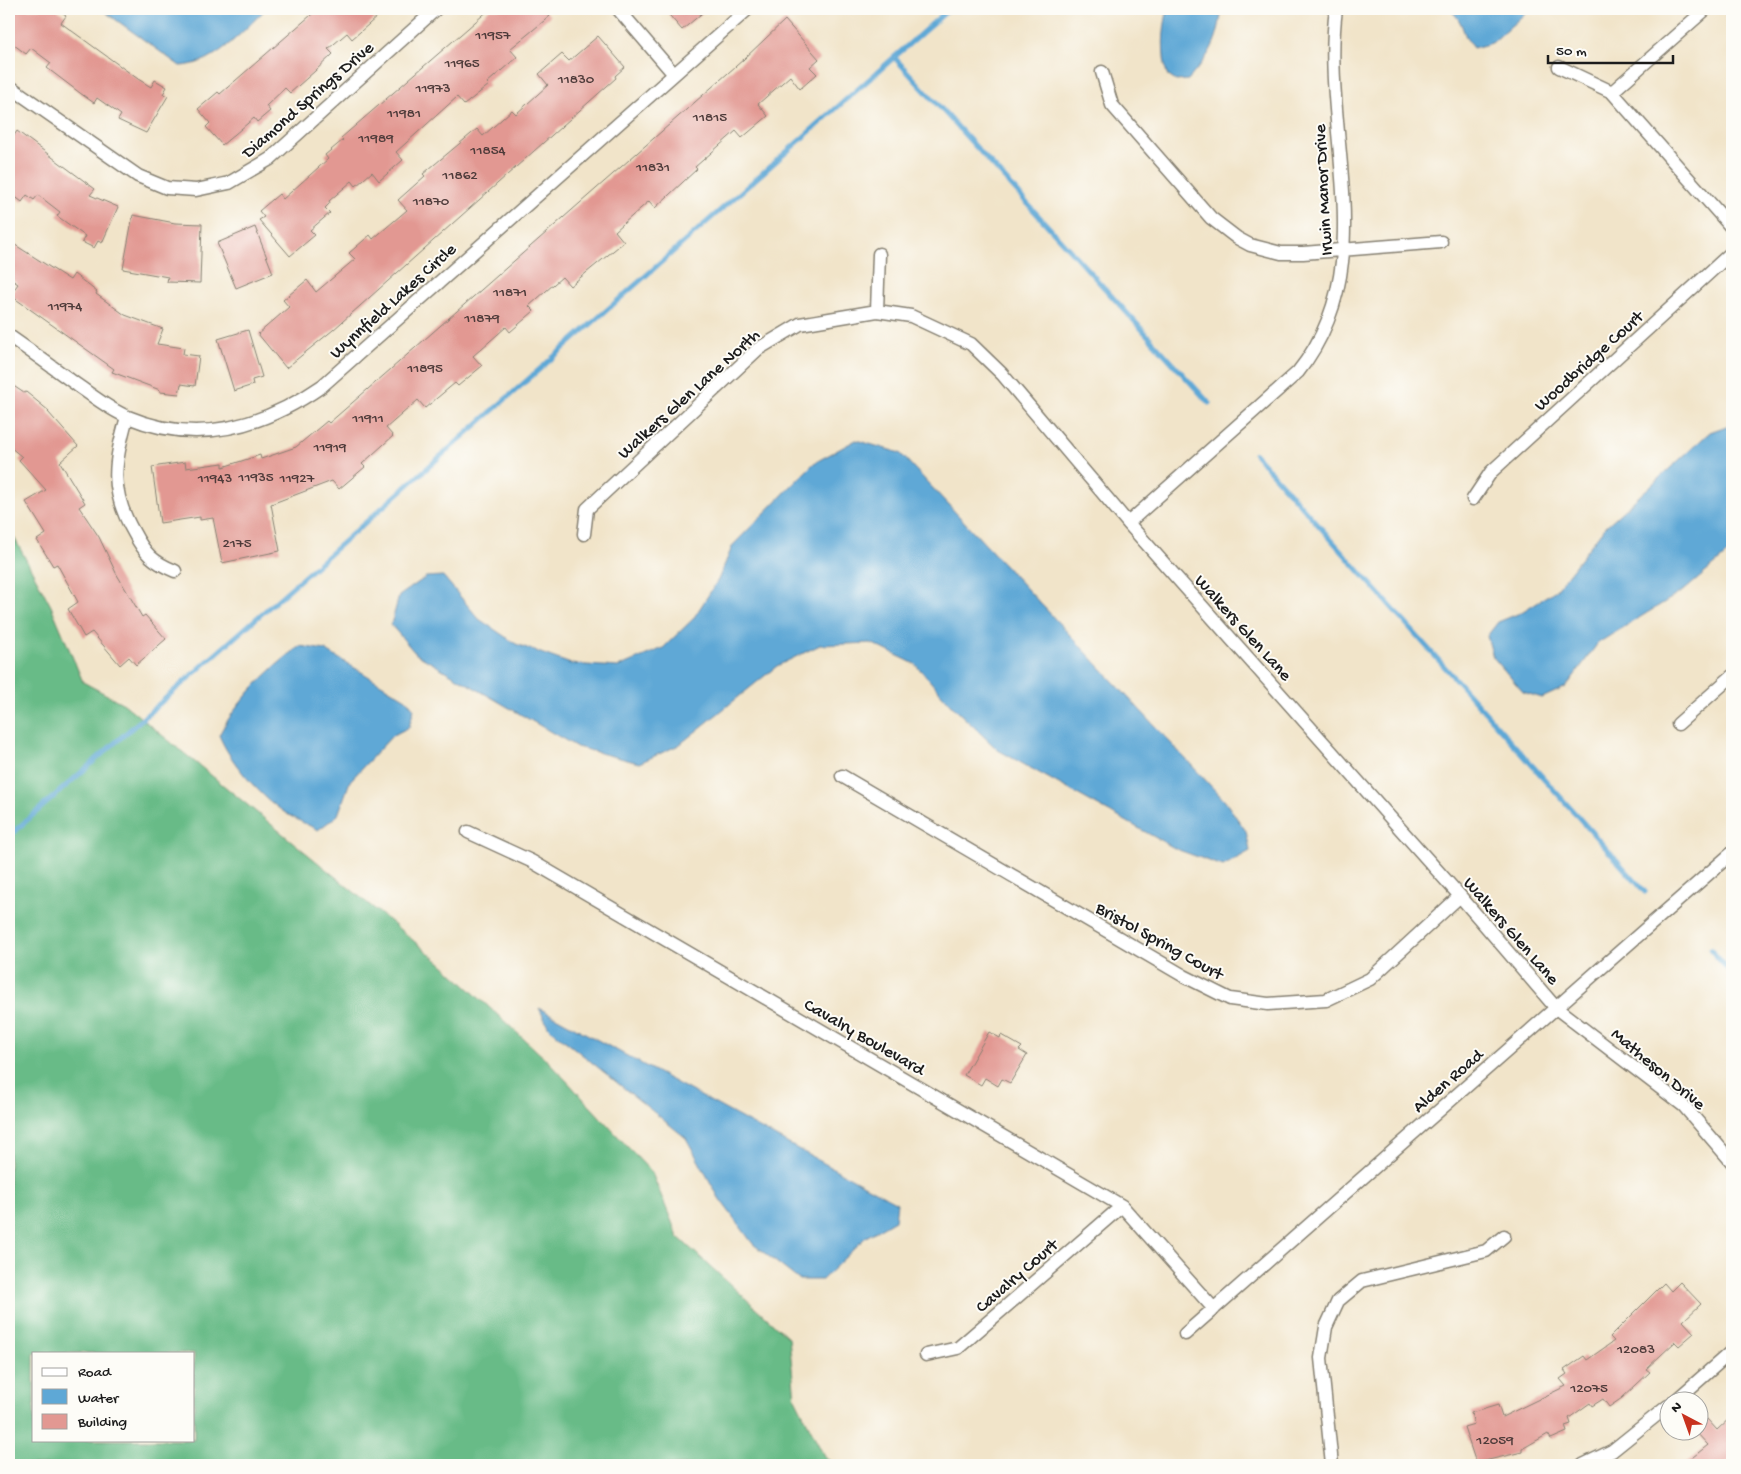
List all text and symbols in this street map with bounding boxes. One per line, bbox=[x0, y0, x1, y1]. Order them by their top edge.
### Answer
house number: 11957 bbox=[474, 27, 512, 45]
scale bar bbox=[1548, 32, 1674, 64]
street label: Diamond Springs Drive bbox=[238, 38, 379, 164]
text: 50 m bbox=[1556, 43, 1587, 61]
house number: 11965 bbox=[443, 55, 480, 73]
house number: 11830 bbox=[557, 71, 595, 89]
house number: 11973 bbox=[414, 80, 451, 98]
house number: 11981 bbox=[386, 105, 421, 123]
house number: 11815 bbox=[692, 109, 727, 127]
street label: Irwin Manor Drive bbox=[1311, 123, 1338, 256]
house number: 11989 bbox=[357, 130, 394, 148]
house number: 11854 bbox=[469, 142, 506, 160]
house number: 11831 bbox=[635, 159, 670, 177]
house number: 11862 bbox=[441, 167, 478, 185]
house number: 11870 bbox=[412, 193, 450, 211]
street label: Wynnfield Lakes Circle bbox=[326, 239, 462, 364]
house number: 11871 bbox=[492, 284, 527, 302]
house number: 11974 bbox=[47, 298, 82, 316]
street label: Woodbridge Court bbox=[1531, 306, 1650, 416]
house number: 11879 bbox=[463, 310, 500, 328]
street label: Walkers Glen Lane North bbox=[614, 325, 765, 464]
house number: 11895 bbox=[406, 360, 443, 378]
house number: 11911 bbox=[351, 410, 384, 428]
house number: 11919 bbox=[312, 439, 347, 457]
house number: 11935 bbox=[237, 469, 274, 487]
house number: 11943 bbox=[197, 470, 232, 488]
house number: 11927 bbox=[279, 470, 316, 488]
house number: 2175 bbox=[222, 535, 252, 553]
street label: Walkers Glen Lane bbox=[1189, 571, 1296, 687]
street label: Walkers Glen Lane bbox=[1458, 874, 1563, 990]
street label: Bristol Spring Court bbox=[1090, 898, 1228, 987]
street label: Cavalry Boulevard bbox=[800, 995, 929, 1082]
street label: Matheson Drive bbox=[1606, 1024, 1709, 1116]
street label: Alden Road bbox=[1409, 1045, 1489, 1118]
street label: Cavalry Court bbox=[972, 1234, 1064, 1318]
house number: 12083 bbox=[1616, 1341, 1655, 1359]
legend bbox=[32, 1352, 195, 1442]
text: Road bbox=[78, 1364, 112, 1382]
house number: 12075 bbox=[1569, 1380, 1608, 1398]
text: Water bbox=[78, 1390, 120, 1408]
north arrow bbox=[1658, 1392, 1708, 1442]
text: N bbox=[1668, 1399, 1686, 1417]
text: Building bbox=[77, 1414, 127, 1432]
house number: 12059 bbox=[1475, 1432, 1514, 1450]

